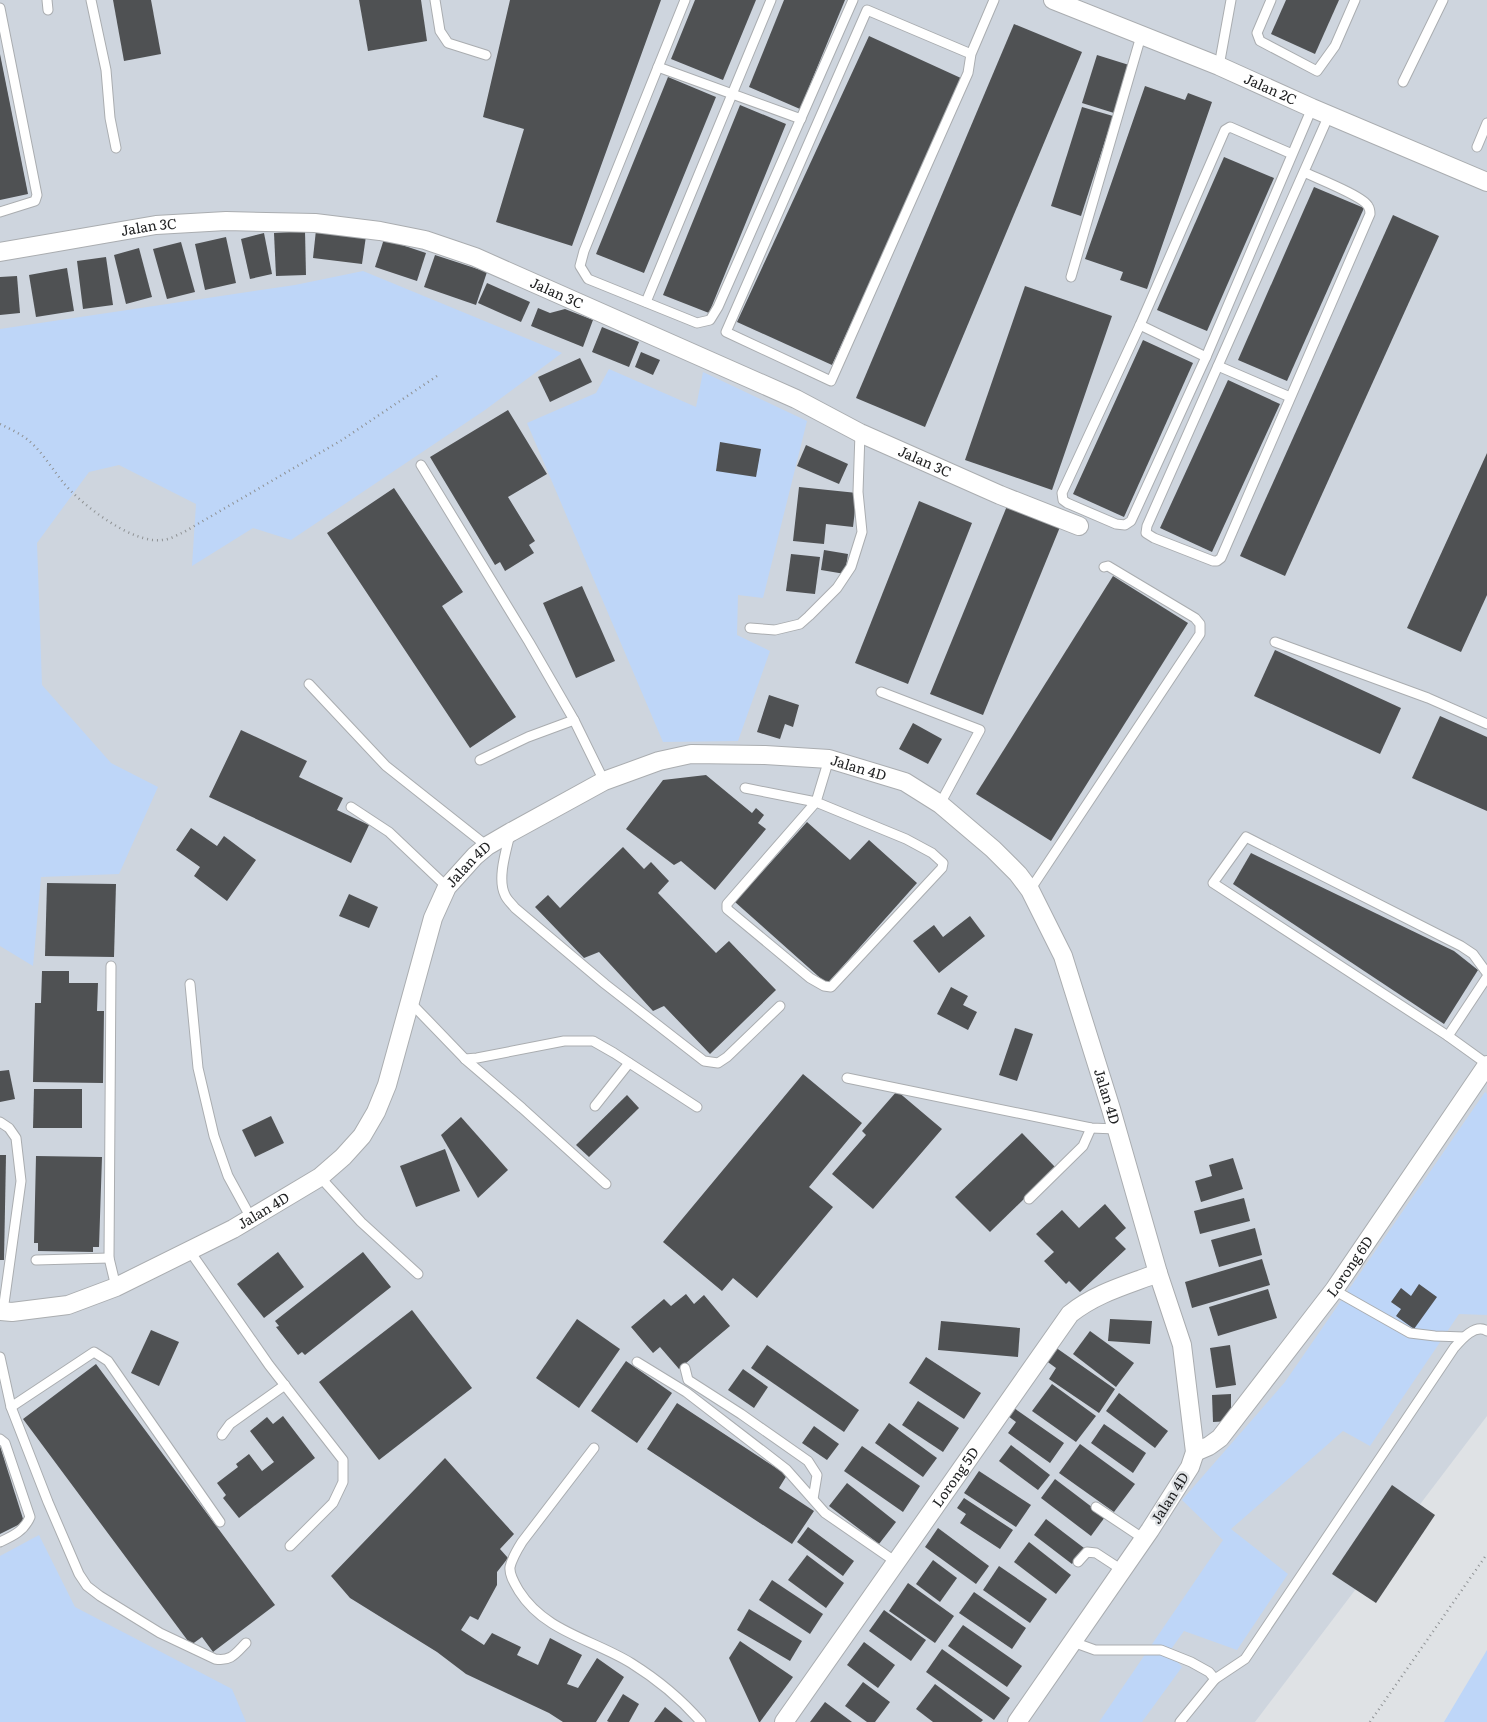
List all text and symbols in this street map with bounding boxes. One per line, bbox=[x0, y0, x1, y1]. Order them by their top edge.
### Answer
street label: Jalan 2C bbox=[1241, 68, 1301, 109]
street label: Jalan 3C bbox=[119, 213, 178, 240]
street label: Jalan 3C bbox=[527, 272, 587, 313]
street label: Jalan 3C bbox=[895, 440, 955, 481]
street label: Jalan 4D bbox=[828, 749, 889, 785]
street label: Jalan 4D bbox=[441, 836, 495, 891]
street label: Jalan 4D bbox=[1090, 1066, 1126, 1127]
street label: Jalan 4D bbox=[233, 1186, 293, 1233]
street label: Lorong 6D bbox=[1321, 1231, 1377, 1301]
street label: Lorong 5D bbox=[927, 1442, 983, 1511]
street label: Jalan 4D bbox=[1145, 1468, 1193, 1527]

